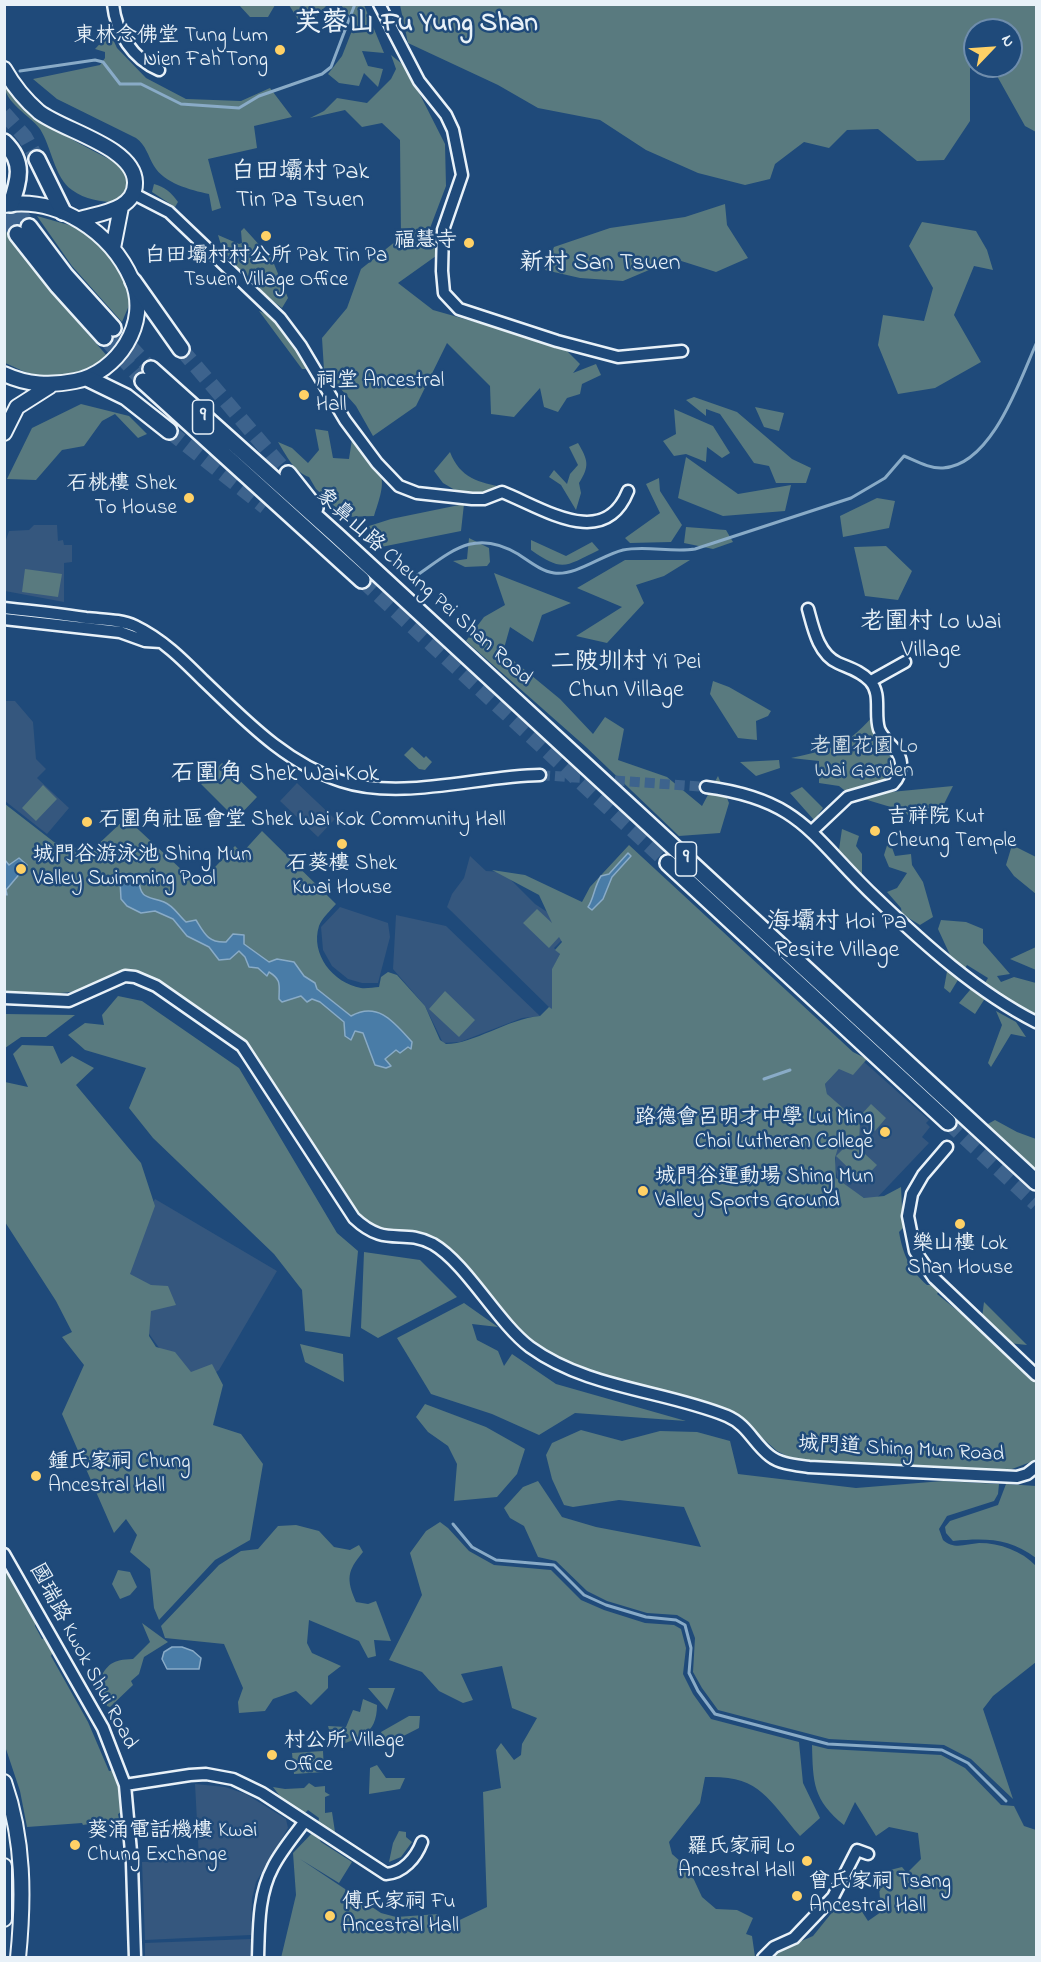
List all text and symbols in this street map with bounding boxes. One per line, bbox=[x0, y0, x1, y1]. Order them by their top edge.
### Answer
district label: 芙蓉山 Fu Yung Shan bbox=[294, 10, 538, 42]
north arrow bbox=[963, 18, 1023, 78]
place label: 東林念佛堂 Tung Lum Nien Fah Tong bbox=[74, 25, 268, 75]
text: N bbox=[994, 31, 1021, 51]
marker: 東林念佛堂 Tung Lum Nien Fah Tong bbox=[273, 43, 287, 57]
district label: 白田壩村 Pak Tin Pa Tsuen bbox=[227, 160, 373, 216]
marker: 白田壩村村公所 Pak Tin Pa Tsuen Village Office bbox=[259, 229, 273, 243]
place label: 福慧寺 bbox=[394, 230, 457, 256]
marker: 福慧寺 bbox=[462, 236, 476, 250]
place label: 白田壩村村公所 Pak Tin Pa Tsuen Village Office bbox=[145, 245, 387, 295]
district label: 新村 San Tsuen bbox=[519, 251, 681, 279]
place label: 祠堂 Ancestral Hall bbox=[316, 370, 444, 420]
marker: 祠堂 Ancestral Hall bbox=[297, 388, 311, 402]
road number: 9 bbox=[192, 400, 214, 434]
place label: 石桃樓 Shek To House bbox=[67, 473, 177, 523]
street label: 象鼻山路 Cheung Pei Shan Road bbox=[310, 484, 536, 692]
marker: 石桃樓 Shek To House bbox=[182, 491, 196, 505]
district label: 老圍村 Lo Wai Village bbox=[860, 610, 1002, 666]
district label: 二陂圳村 Yi Pei Chun Village bbox=[551, 650, 701, 706]
park label: 老圍花園 Lo Wai Garden bbox=[810, 736, 918, 786]
district label: 石圍角 Shek Wai Kok bbox=[171, 762, 379, 790]
place label: 吉祥院 Kut Cheung Temple bbox=[887, 806, 1016, 856]
place label: 石圍角社區會堂 Shek Wai Kok Community Hall bbox=[99, 809, 506, 835]
marker: 石圍角社區會堂 Shek Wai Kok Community Hall bbox=[80, 815, 94, 829]
marker: 吉祥院 Kut Cheung Temple bbox=[868, 824, 882, 838]
marker: 石葵樓 Shek Kwai House bbox=[335, 837, 349, 851]
road number: 9 bbox=[676, 842, 696, 876]
place label: 城門谷游泳池 Shing Mun Valley Swimming Pool bbox=[33, 844, 252, 894]
place label: 石葵樓 Shek Kwai House bbox=[287, 853, 397, 903]
marker: 城門谷游泳池 Shing Mun Valley Swimming Pool bbox=[14, 862, 28, 876]
district label: 海壩村 Hoi Pa Resite Village bbox=[764, 910, 910, 966]
place label: 路德會呂明才中學 Lui Ming Choi Lutheran College bbox=[635, 1107, 873, 1157]
marker: 路德會呂明才中學 Lui Ming Choi Lutheran College bbox=[878, 1125, 892, 1139]
place label: 城門谷運動場 Shing Mun Valley Sports Ground bbox=[655, 1166, 874, 1216]
marker: 城門谷運動場 Shing Mun Valley Sports Ground bbox=[636, 1184, 650, 1198]
marker: 樂山樓 Lok Shan House bbox=[953, 1217, 967, 1231]
place label: 樂山樓 Lok Shan House bbox=[907, 1233, 1013, 1283]
street label: 城門道 Shing Mun Road bbox=[797, 1433, 1005, 1469]
place label: 鍾氏家祠 Chung Ancestral Hall bbox=[48, 1451, 191, 1501]
marker: 鍾氏家祠 Chung Ancestral Hall bbox=[29, 1469, 43, 1483]
street label: 國瑞路 Kwok Shui Road bbox=[22, 1560, 142, 1754]
place label: 村公所 Village Office bbox=[284, 1730, 404, 1780]
marker: 村公所 Village Office bbox=[265, 1748, 279, 1762]
place label: 葵涌電話機樓 Kwai Chung Exchange bbox=[87, 1820, 257, 1870]
place label: 羅氏家祠 Lo Ancestral Hall bbox=[678, 1836, 795, 1886]
marker: 葵涌電話機樓 Kwai Chung Exchange bbox=[68, 1838, 82, 1852]
marker: 羅氏家祠 Lo Ancestral Hall bbox=[800, 1854, 814, 1868]
place label: 曾氏家祠 Tsang Ancestral Hall bbox=[809, 1871, 951, 1921]
marker: 曾氏家祠 Tsang Ancestral Hall bbox=[790, 1889, 804, 1903]
place label: 傅氏家祠 Fu Ancestral Hall bbox=[342, 1891, 459, 1941]
marker: 傅氏家祠 Fu Ancestral Hall bbox=[323, 1909, 337, 1923]

